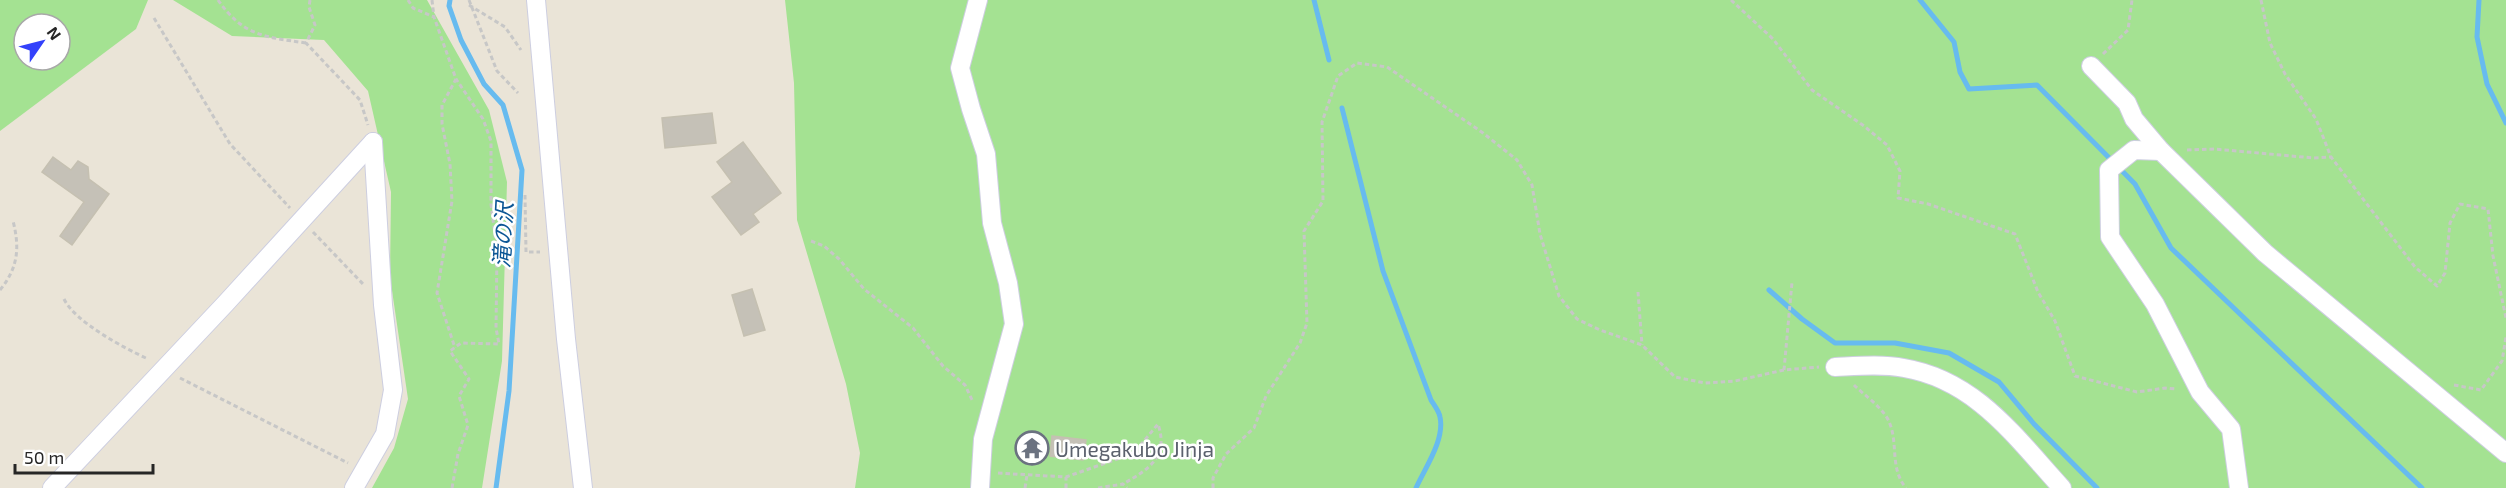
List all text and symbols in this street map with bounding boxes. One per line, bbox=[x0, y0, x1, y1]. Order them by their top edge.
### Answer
north arrow bbox=[12, 12, 72, 72]
text: N bbox=[44, 23, 66, 43]
water label: 滝の沢 bbox=[487, 198, 517, 269]
temple icon: Umegakubo Jinja bbox=[1014, 430, 1050, 466]
place label: Umegakubo Jinja bbox=[1055, 436, 1214, 462]
scale bar bbox=[15, 437, 153, 475]
text: 50 m bbox=[24, 446, 64, 468]

